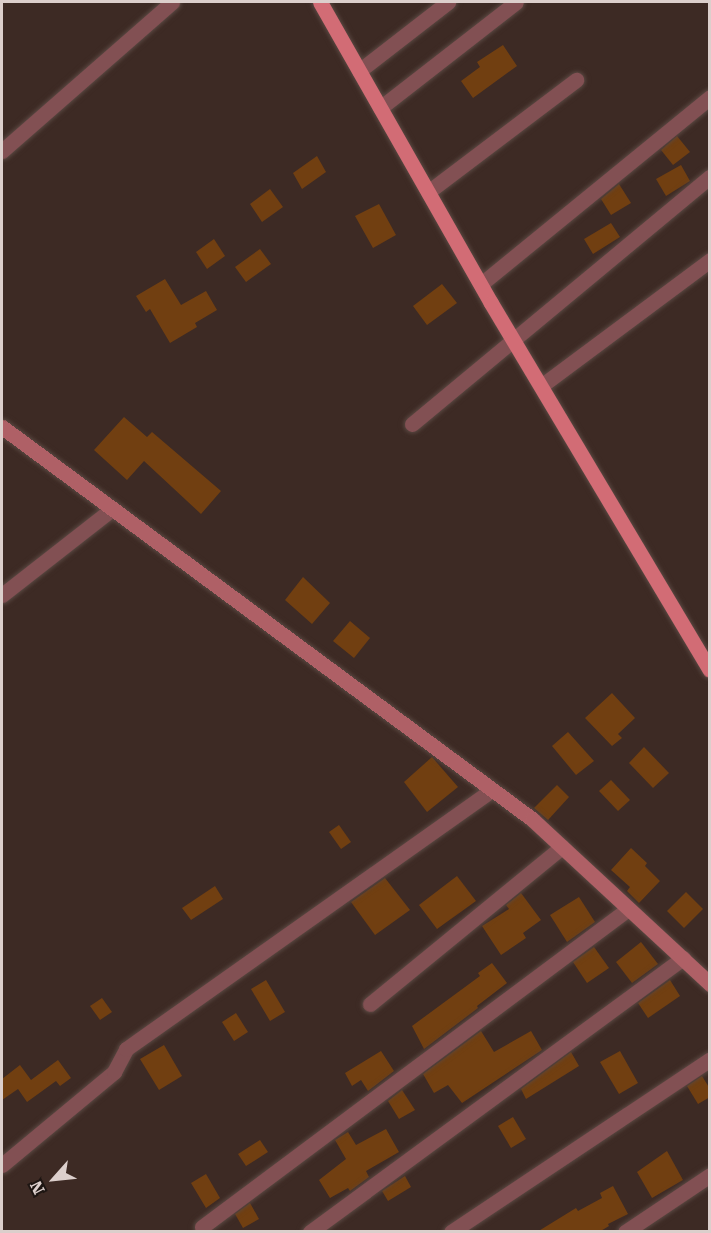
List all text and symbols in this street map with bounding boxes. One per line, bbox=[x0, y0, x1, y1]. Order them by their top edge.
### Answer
north arrow bbox=[24, 1149, 84, 1209]
text: N bbox=[26, 1178, 49, 1197]

